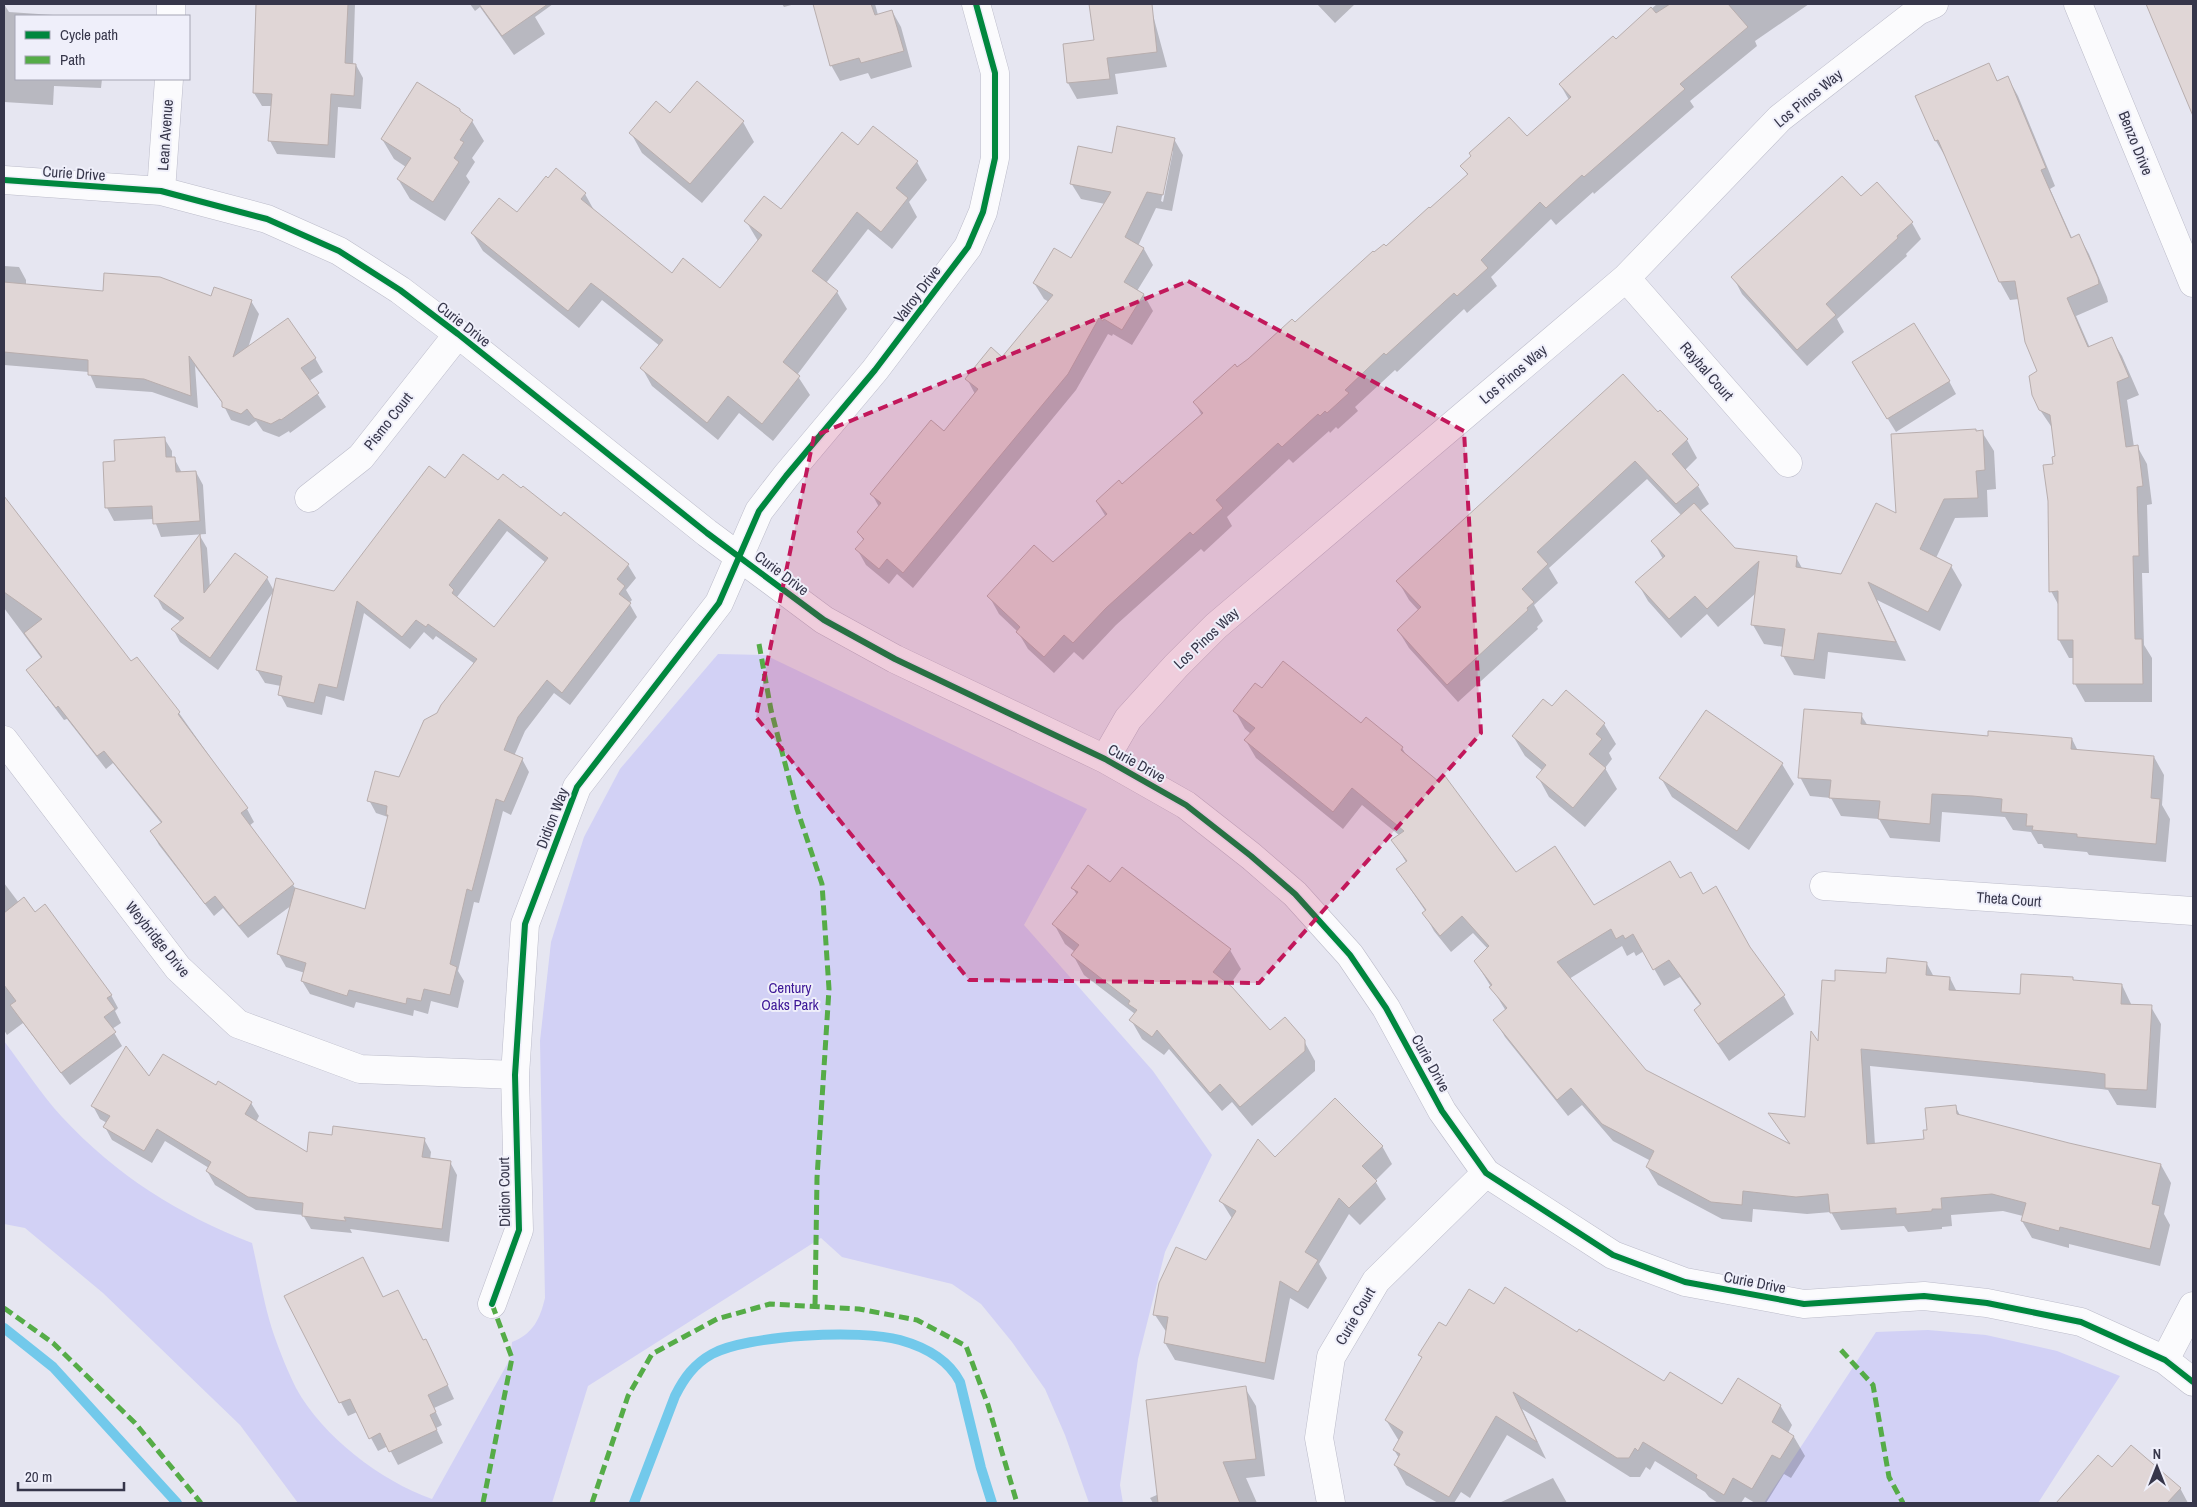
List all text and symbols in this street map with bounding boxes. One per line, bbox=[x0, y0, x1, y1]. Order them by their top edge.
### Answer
legend bbox=[15, 15, 190, 80]
text: Cycle path bbox=[60, 24, 118, 45]
text: Path bbox=[60, 49, 85, 70]
street label: Los Pinos Way bbox=[1769, 63, 1847, 132]
street label: Lean Avenue bbox=[152, 98, 178, 171]
street label: Benzo Drive bbox=[2114, 108, 2158, 178]
street label: Curie Drive bbox=[42, 160, 106, 186]
street label: Valroy Drive bbox=[889, 261, 946, 327]
street label: Curie Drive bbox=[433, 296, 495, 352]
street label: Raybal Court bbox=[1676, 337, 1739, 405]
street label: Los Pinos Way bbox=[1475, 339, 1552, 408]
street label: Pismo Court bbox=[359, 387, 418, 454]
street label: Curie Drive bbox=[751, 546, 814, 600]
street label: Los Pinos Way bbox=[1169, 602, 1244, 674]
street label: Curie Drive bbox=[1104, 739, 1170, 788]
street label: Didion Way bbox=[531, 784, 574, 852]
street label: Theta Court bbox=[1976, 886, 2043, 912]
street label: Weybridge Drive bbox=[121, 897, 195, 982]
park label: Century Oaks Park bbox=[761, 977, 820, 1015]
street label: Curie Drive bbox=[1407, 1030, 1456, 1096]
street label: Didion Court bbox=[493, 1156, 515, 1227]
street label: Curie Drive bbox=[1722, 1266, 1788, 1298]
street label: Curie Court bbox=[1330, 1283, 1380, 1349]
north arrow bbox=[2132, 1442, 2182, 1492]
text: N bbox=[2153, 1445, 2161, 1463]
scale bar bbox=[18, 1460, 124, 1492]
text: 20 m bbox=[25, 1466, 52, 1487]

